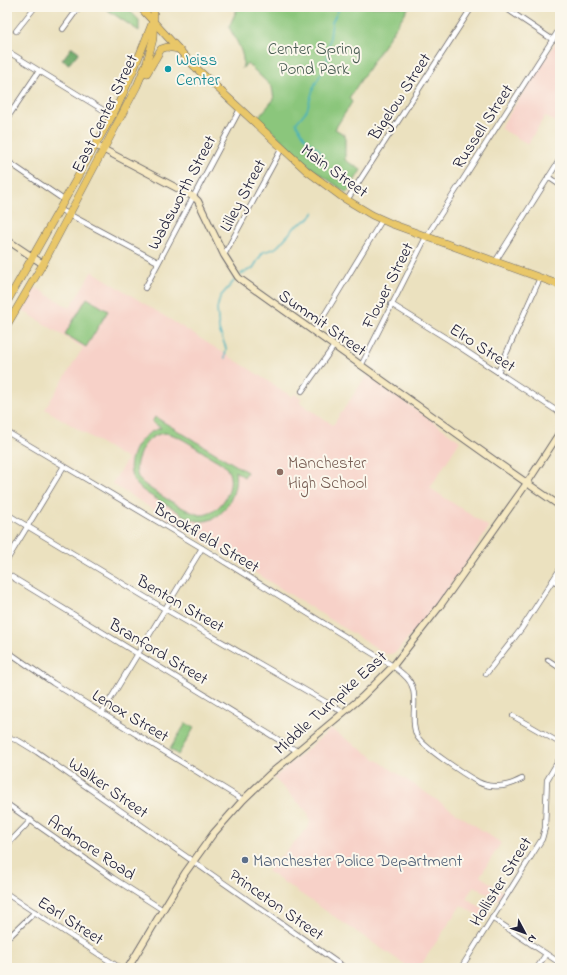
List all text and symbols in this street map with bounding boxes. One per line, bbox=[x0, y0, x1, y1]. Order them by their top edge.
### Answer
park label: Center Spring Pond Park bbox=[268, 37, 360, 82]
place label: Weiss Center bbox=[176, 48, 221, 93]
street label: Bigelow Street bbox=[362, 48, 440, 147]
street label: East Center Street bbox=[66, 50, 145, 177]
marker: Weiss Center bbox=[163, 64, 173, 74]
street label: Russell Street bbox=[446, 79, 520, 174]
street label: Wadsworth Street bbox=[142, 131, 223, 254]
street label: Main Street bbox=[295, 138, 373, 204]
street label: Lilley Street bbox=[214, 155, 274, 237]
street label: Flower Street bbox=[355, 238, 421, 334]
street label: Summit Street bbox=[273, 283, 372, 363]
street label: Elro Street bbox=[444, 318, 520, 379]
place label: Manchester High School bbox=[288, 451, 367, 498]
marker: Manchester High School bbox=[275, 467, 285, 477]
street label: Brookfield Street bbox=[148, 496, 264, 580]
street label: Benton Street bbox=[131, 569, 229, 640]
street label: Branford Street bbox=[103, 612, 213, 692]
street label: Middle Turnpike East bbox=[269, 645, 393, 761]
street label: Lenox Street bbox=[87, 683, 174, 749]
street label: Walker Street bbox=[63, 751, 153, 825]
street label: Ardmore Road bbox=[42, 810, 141, 887]
street label: Hollister Street bbox=[464, 832, 539, 931]
place label: Manchester Police Department bbox=[253, 849, 463, 874]
marker: Manchester Police Department bbox=[240, 855, 250, 865]
street label: Princeton Street bbox=[224, 863, 329, 947]
street label: Earl Street bbox=[32, 890, 109, 952]
north arrow bbox=[505, 913, 545, 953]
text: N bbox=[523, 931, 540, 947]

